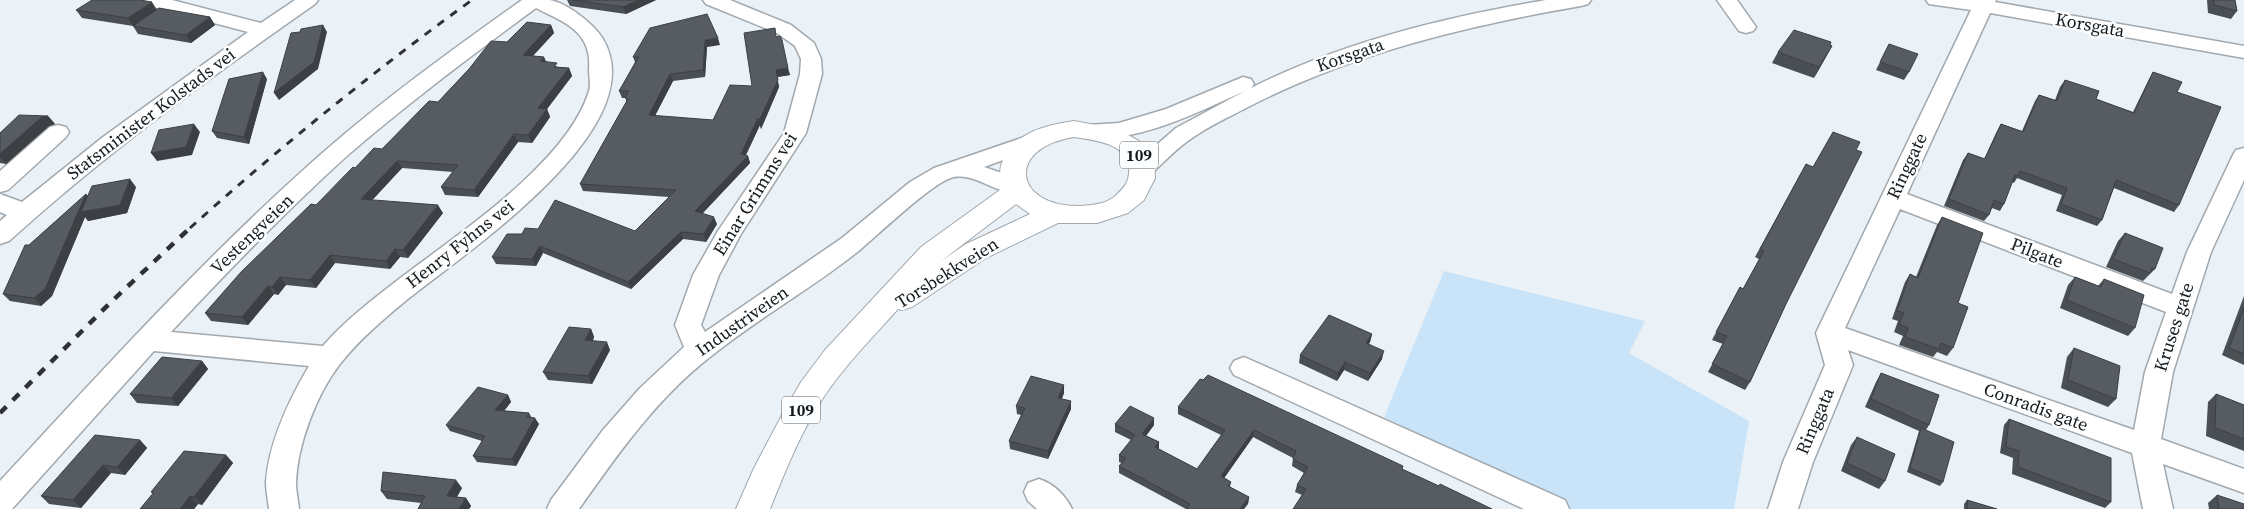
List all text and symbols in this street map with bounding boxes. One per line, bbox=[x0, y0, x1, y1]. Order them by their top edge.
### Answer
street label: Korsgata bbox=[2053, 6, 2128, 43]
street label: Korsgata bbox=[1313, 31, 1388, 78]
street label: Statsminister Kolstads vei bbox=[61, 42, 240, 185]
street label: Einar Grimms vei bbox=[707, 127, 803, 260]
street label: Ringgate bbox=[1880, 129, 1933, 203]
road number: 109 bbox=[1120, 142, 1158, 168]
street label: Vestengveien bbox=[205, 188, 299, 280]
street label: Henry Fyhns vei bbox=[400, 193, 519, 294]
street label: Torsbekkveien bbox=[891, 231, 1003, 314]
street label: Pilgate bbox=[2007, 231, 2067, 274]
street label: Industriveien bbox=[690, 279, 793, 362]
street label: Kruses gate bbox=[2147, 279, 2200, 375]
street label: Conradis gate bbox=[1980, 376, 2092, 437]
street label: Ringgata bbox=[1789, 383, 1840, 458]
road number: 109 bbox=[782, 396, 820, 424]

